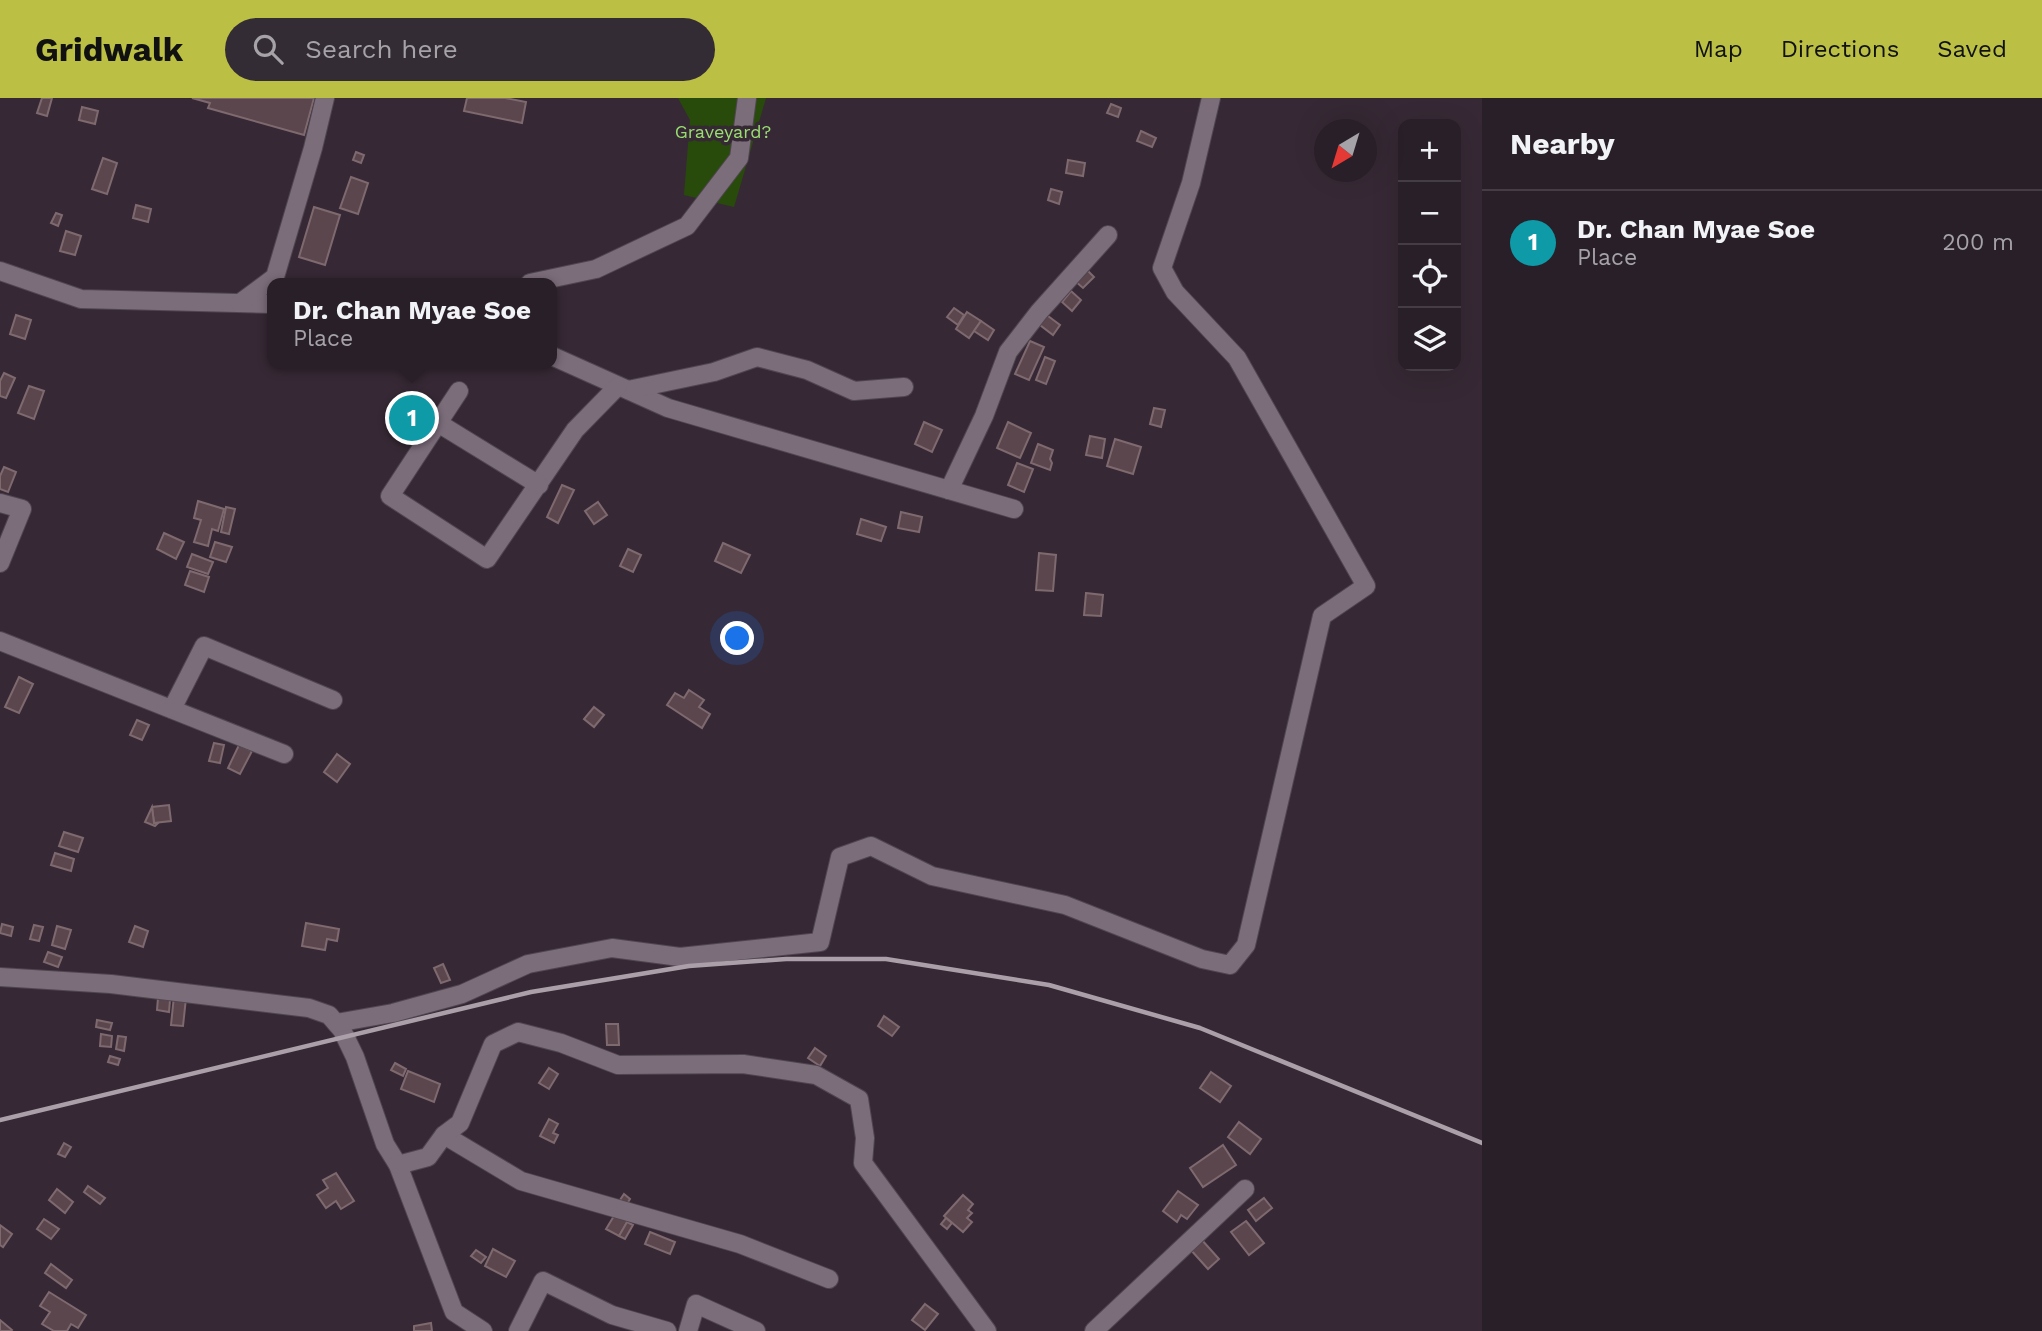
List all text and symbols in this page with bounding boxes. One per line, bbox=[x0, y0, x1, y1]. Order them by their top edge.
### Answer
search box bbox=[225, 18, 715, 81]
text: Gridwalk bbox=[35, 30, 183, 69]
icon: search bbox=[249, 30, 287, 68]
text: Search here bbox=[305, 34, 458, 64]
text: Map bbox=[1694, 35, 1743, 63]
text: Directions bbox=[1781, 35, 1899, 63]
text: Saved bbox=[1937, 35, 2007, 63]
north arrow bbox=[1314, 119, 1377, 182]
map controls bbox=[1398, 119, 1461, 371]
button: + bbox=[1398, 119, 1461, 182]
park label: Graveyard? bbox=[675, 121, 771, 142]
text: Nearby bbox=[1510, 126, 1615, 161]
button: − bbox=[1398, 182, 1461, 245]
text: Dr. Chan Myae Soe bbox=[1577, 214, 1815, 244]
text: 1 bbox=[1528, 229, 1538, 256]
text: 200 m bbox=[1942, 229, 2014, 256]
text: Place bbox=[1577, 244, 1637, 271]
button: locate bbox=[1398, 245, 1461, 308]
popup bbox=[267, 278, 557, 369]
text: Dr. Chan Myae Soe bbox=[293, 295, 531, 325]
button: layers bbox=[1398, 308, 1461, 371]
text: Place bbox=[293, 325, 353, 352]
pin: 1 bbox=[389, 392, 435, 444]
your location bbox=[720, 621, 754, 655]

